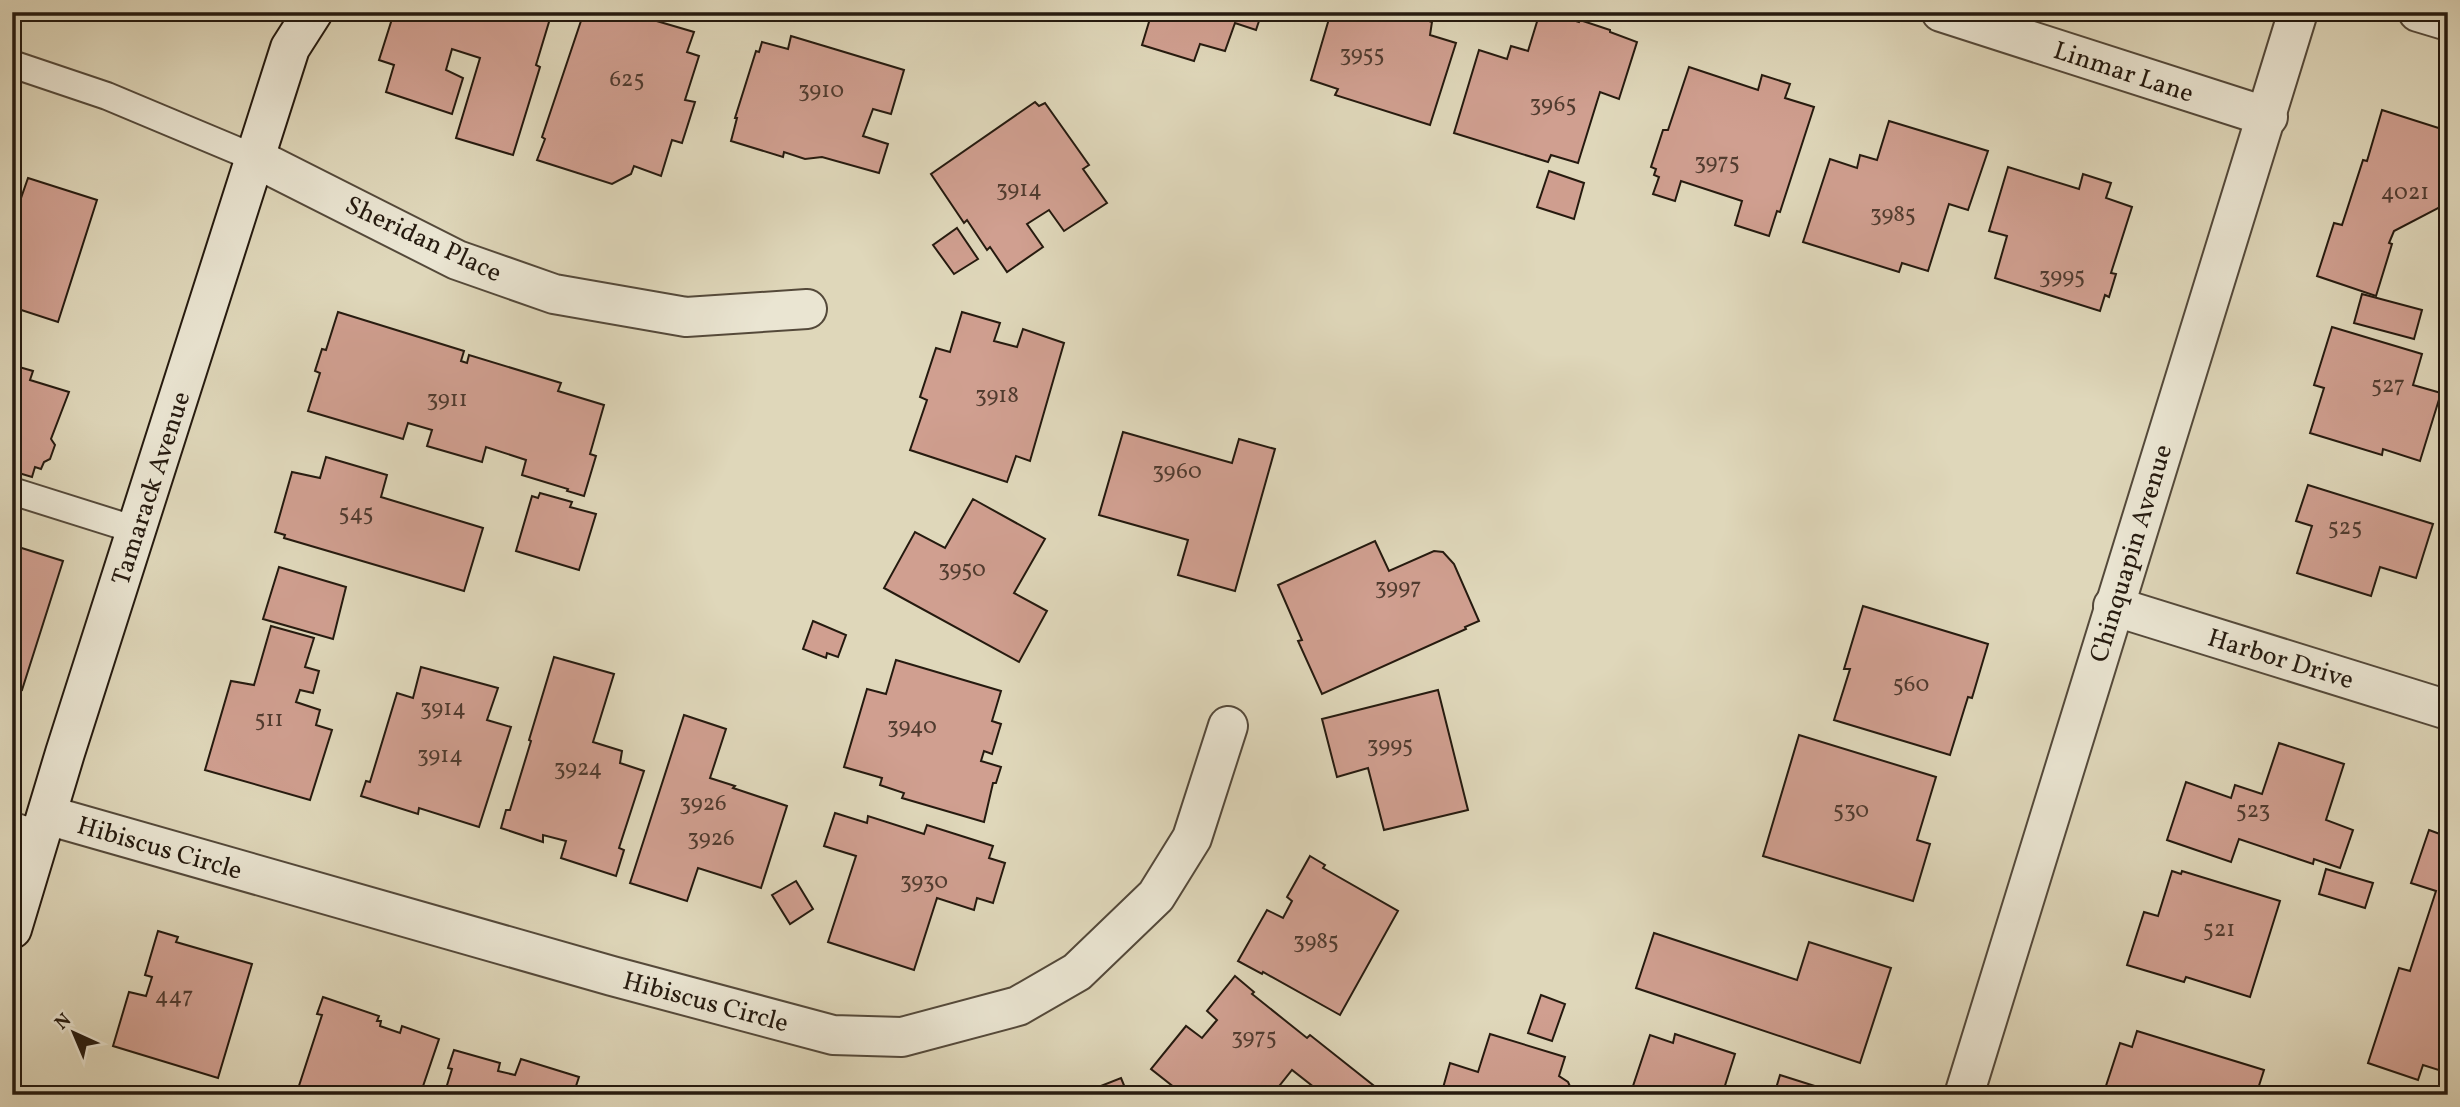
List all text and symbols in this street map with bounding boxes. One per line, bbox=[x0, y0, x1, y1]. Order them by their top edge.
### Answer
street label: Linmar Lane bbox=[2049, 33, 2198, 112]
house number: 3955 bbox=[1339, 39, 1385, 71]
house number: 625 bbox=[609, 64, 645, 96]
house number: 3910 bbox=[798, 75, 844, 107]
house number: 3965 bbox=[1530, 89, 1576, 121]
house number: 3975 bbox=[1694, 147, 1740, 179]
house number: 3914 bbox=[996, 174, 1042, 206]
house number: 4021 bbox=[2381, 177, 2429, 209]
street label: Sheridan Place bbox=[339, 188, 507, 292]
house number: 3985 bbox=[1870, 199, 1916, 231]
house number: 3995 bbox=[2039, 261, 2085, 293]
house number: 527 bbox=[2371, 370, 2405, 402]
house number: 3918 bbox=[975, 380, 1019, 412]
house number: 3911 bbox=[426, 384, 468, 416]
street label: Tamarack Avenue bbox=[104, 387, 200, 590]
street label: Chinquapin Avenue bbox=[2082, 440, 2182, 667]
house number: 3960 bbox=[1152, 456, 1202, 488]
house number: 545 bbox=[338, 498, 374, 530]
house number: 525 bbox=[2328, 512, 2362, 544]
house number: 3950 bbox=[938, 554, 986, 586]
house number: 3997 bbox=[1375, 572, 1421, 604]
street label: Harbor Drive bbox=[2203, 621, 2358, 699]
house number: 560 bbox=[1893, 669, 1929, 701]
house number: 3914 bbox=[420, 693, 466, 725]
house number: 511 bbox=[255, 704, 283, 736]
house number: 3940 bbox=[887, 711, 937, 743]
house number: 3995 bbox=[1367, 730, 1413, 762]
house number: 3914 bbox=[417, 740, 463, 772]
house number: 3924 bbox=[554, 753, 602, 785]
house number: 3926 bbox=[679, 788, 727, 820]
house number: 530 bbox=[1833, 795, 1869, 827]
house number: 523 bbox=[2236, 795, 2270, 827]
street label: Hibiscus Circle bbox=[73, 808, 246, 890]
house number: 3926 bbox=[687, 823, 735, 855]
house number: 3930 bbox=[900, 866, 948, 898]
house number: 521 bbox=[2203, 914, 2235, 946]
house number: 3985 bbox=[1293, 926, 1339, 958]
street label: Hibiscus Circle bbox=[619, 964, 792, 1042]
house number: 447 bbox=[155, 981, 193, 1013]
north arrow bbox=[38, 998, 108, 1068]
text: N bbox=[50, 1008, 78, 1036]
house number: 3975 bbox=[1231, 1022, 1277, 1054]

